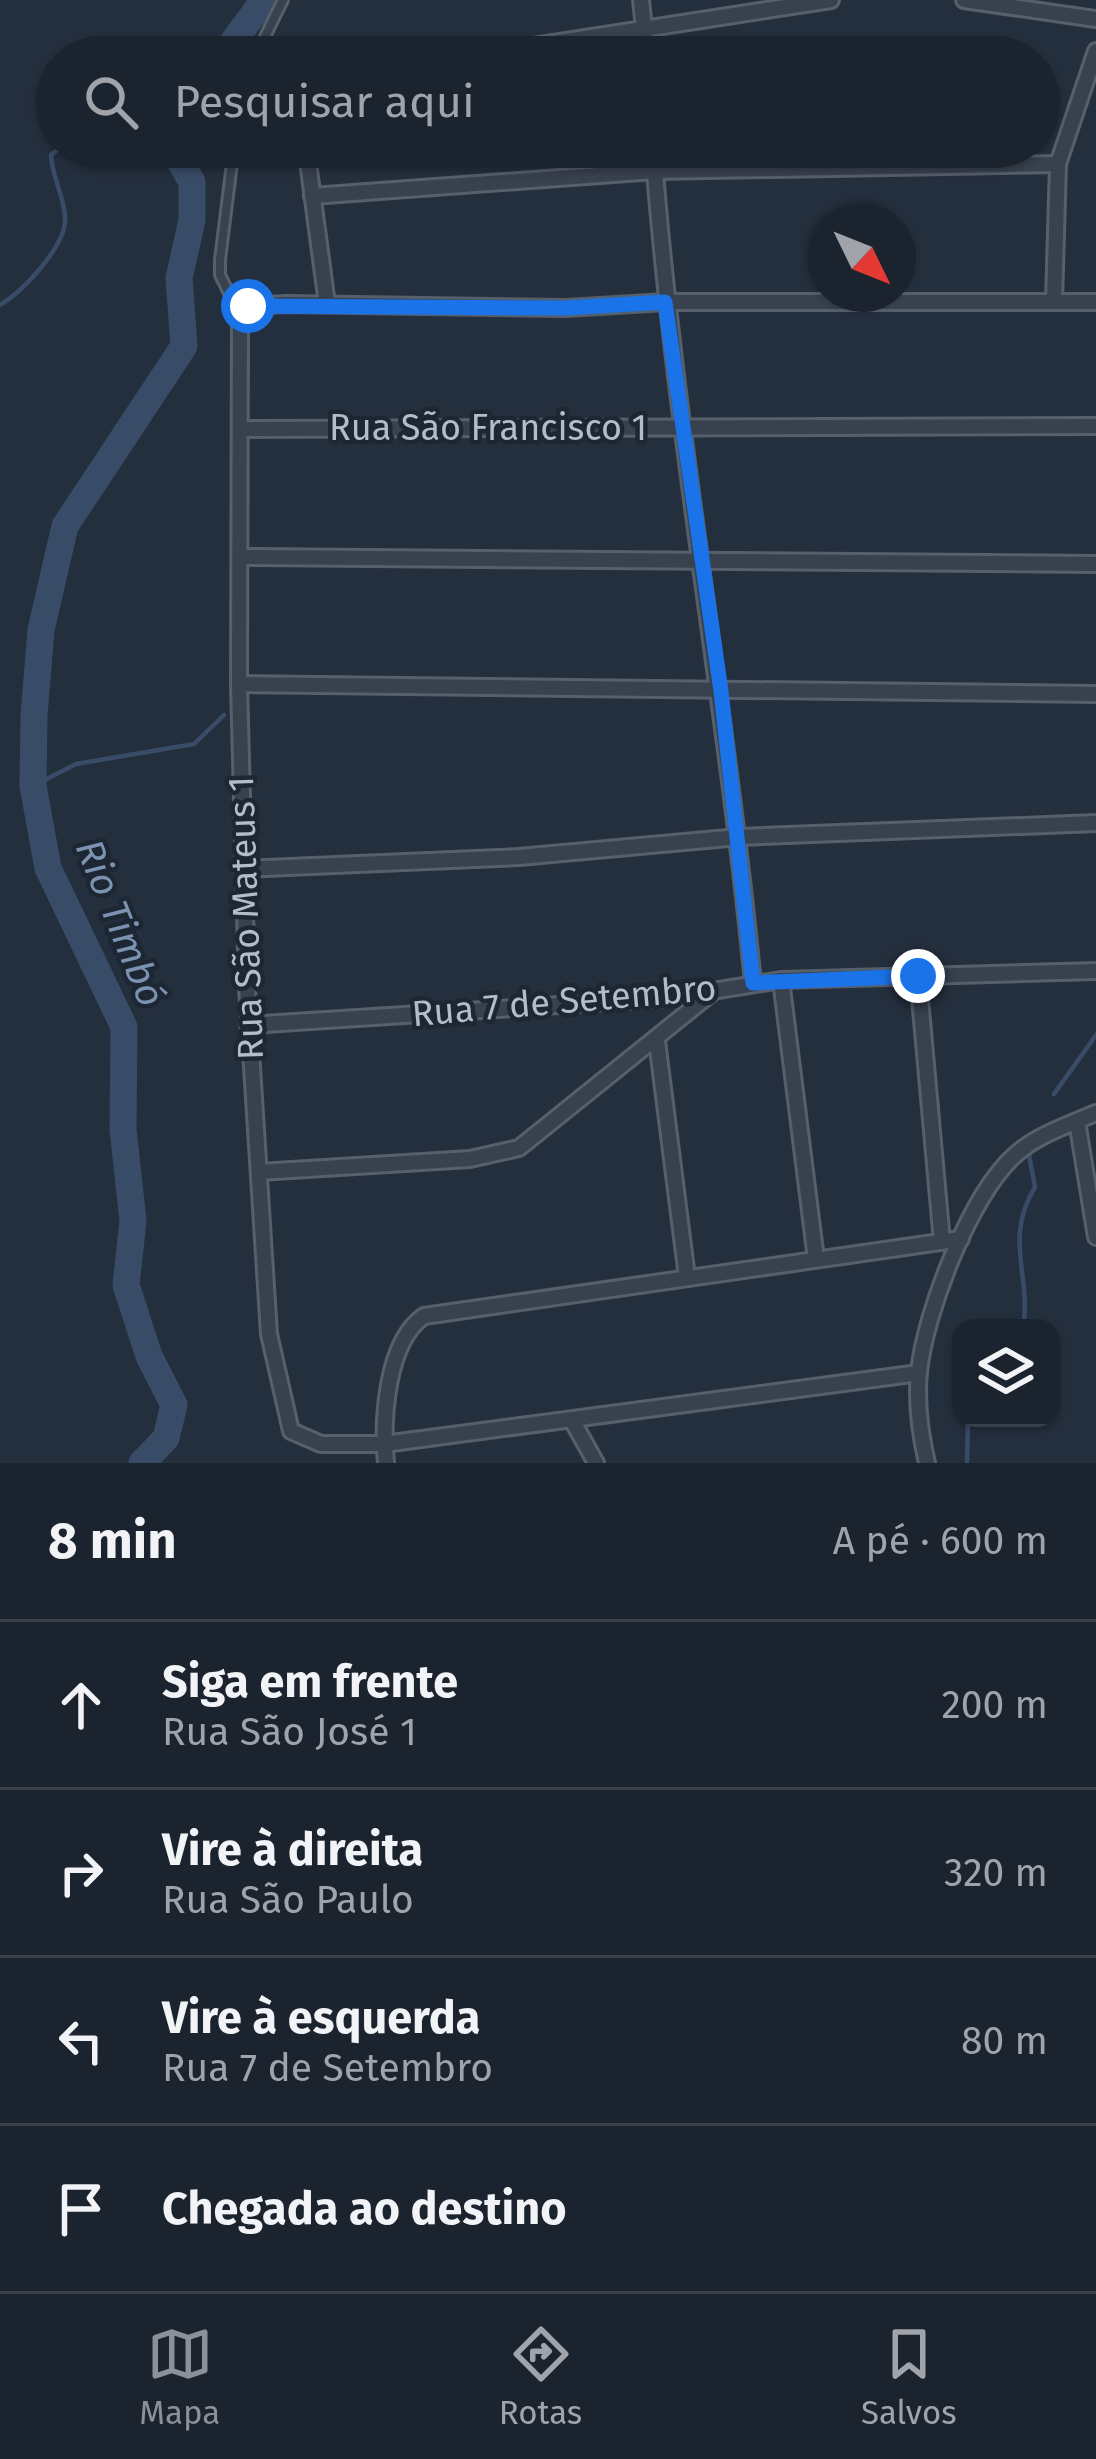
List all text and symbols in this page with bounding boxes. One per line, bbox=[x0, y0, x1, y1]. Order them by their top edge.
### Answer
search box bbox=[36, 36, 1060, 168]
icon: search bbox=[78, 69, 144, 135]
text: Pesquisar aqui bbox=[174, 75, 475, 129]
north arrow bbox=[808, 204, 916, 312]
route start bbox=[221, 279, 275, 333]
street label: Rua São Francisco 1 bbox=[329, 406, 647, 450]
street label: Rua São Mateus 1 bbox=[219, 775, 273, 1061]
water label: Rio Timbó bbox=[66, 833, 174, 1013]
route end bbox=[891, 949, 945, 1003]
street label: Rua 7 de Setembro bbox=[410, 966, 718, 1036]
map controls bbox=[952, 1319, 1060, 1427]
button: layers bbox=[952, 1319, 1060, 1427]
text: 8 min bbox=[48, 1510, 177, 1572]
text: A pé · 600 m bbox=[833, 1518, 1048, 1564]
text: Siga em frente bbox=[162, 1655, 458, 1709]
icon: ahead bbox=[48, 1672, 114, 1738]
text: 200 m bbox=[941, 1682, 1048, 1728]
text: Rua São José 1 bbox=[162, 1709, 417, 1755]
text: Vire à direita bbox=[162, 1823, 423, 1877]
icon: right bbox=[48, 1840, 114, 1906]
text: 320 m bbox=[944, 1850, 1048, 1896]
text: Rua São Paulo bbox=[162, 1877, 414, 1923]
text: Vire à esquerda bbox=[162, 1991, 480, 2045]
icon: left bbox=[48, 2008, 114, 2074]
text: 80 m bbox=[961, 2018, 1048, 2064]
text: Rua 7 de Setembro bbox=[162, 2045, 493, 2091]
icon: arrive bbox=[48, 2176, 114, 2242]
text: Chegada ao destino bbox=[162, 2182, 566, 2236]
tab: Mapa bbox=[139, 2321, 220, 2433]
tab: Rotas bbox=[499, 2321, 582, 2433]
tab: Salvos bbox=[861, 2321, 957, 2433]

